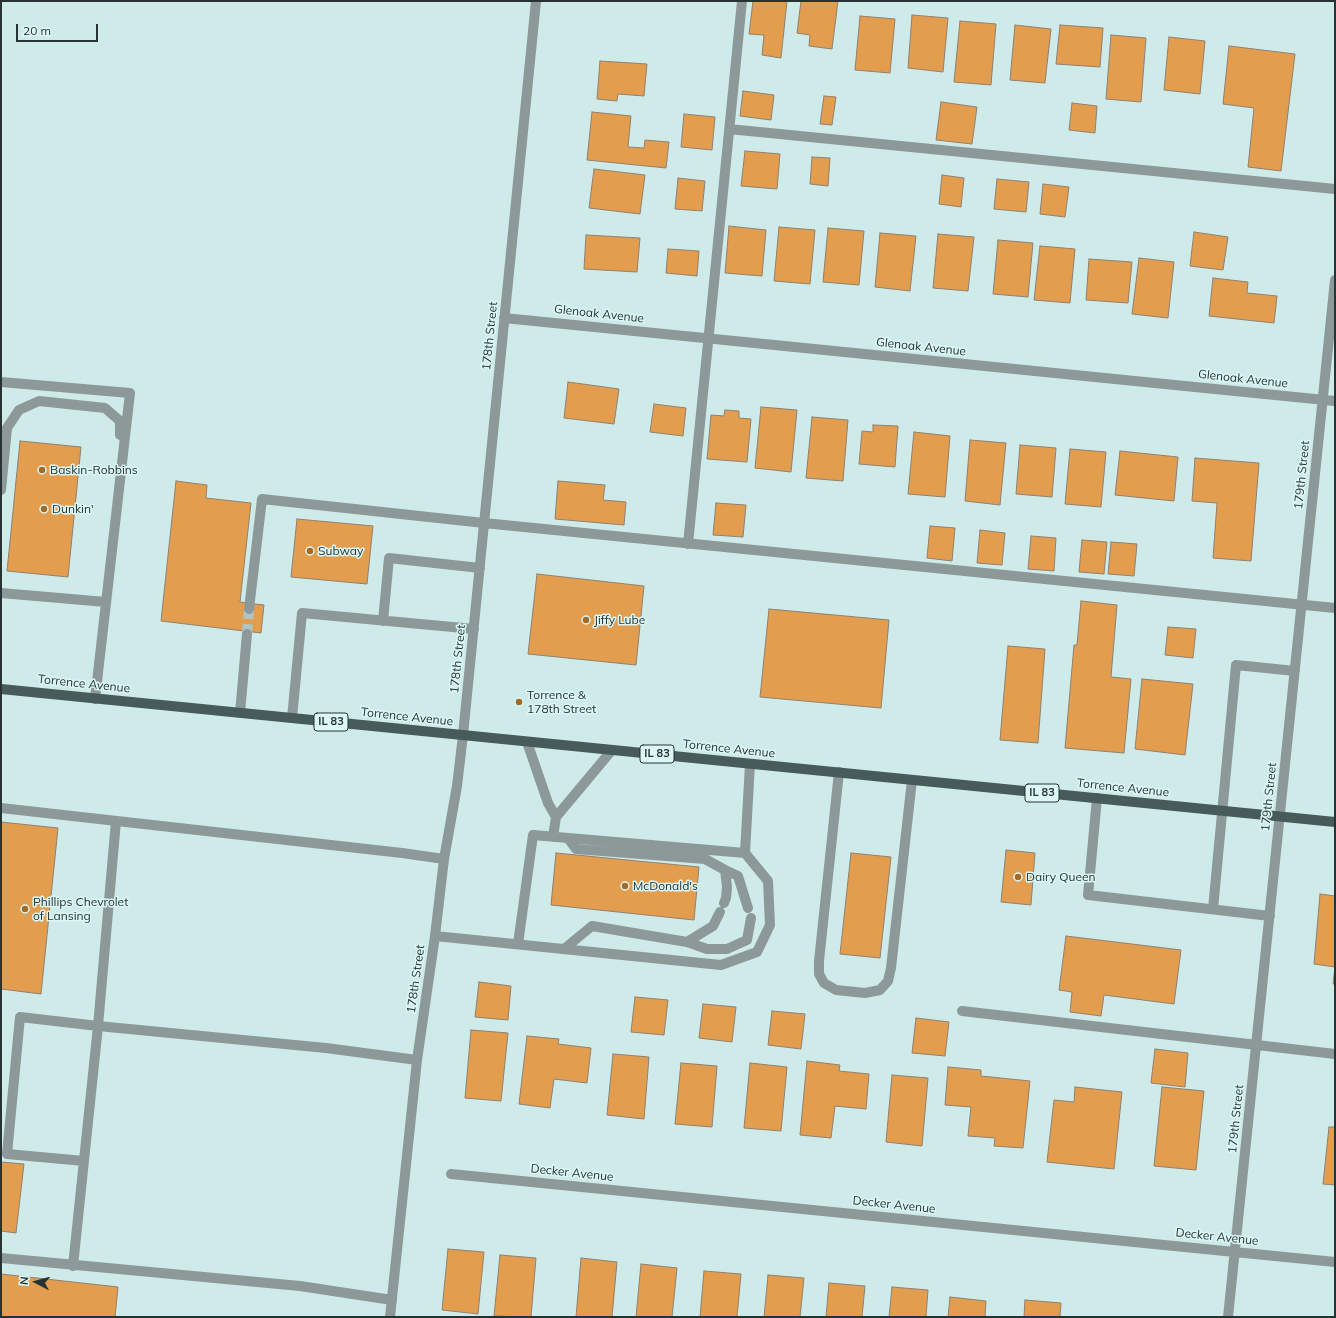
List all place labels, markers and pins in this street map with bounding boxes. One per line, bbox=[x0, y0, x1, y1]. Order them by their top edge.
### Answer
place label: Baskin-Robbins bbox=[50, 463, 138, 477]
marker: Baskin-Robbins bbox=[37, 465, 47, 475]
place label: Dunkin' bbox=[52, 502, 94, 516]
marker: Dunkin' bbox=[39, 504, 49, 514]
place label: Subway bbox=[318, 544, 363, 558]
marker: Subway bbox=[305, 546, 315, 556]
place label: Jiffy Lube bbox=[594, 613, 645, 627]
marker: Jiffy Lube bbox=[581, 615, 591, 625]
place label: Torrence & 178th Street bbox=[527, 688, 596, 716]
marker: Torrence & 178th Street bbox=[514, 697, 524, 707]
place label: Dairy Queen bbox=[1026, 870, 1096, 884]
marker: Dairy Queen bbox=[1013, 872, 1023, 882]
place label: McDonald's bbox=[633, 879, 698, 893]
marker: McDonald's bbox=[620, 881, 630, 891]
place label: Phillips Chevrolet of Lansing bbox=[33, 895, 128, 923]
marker: Phillips Chevrolet of Lansing bbox=[20, 904, 30, 914]

